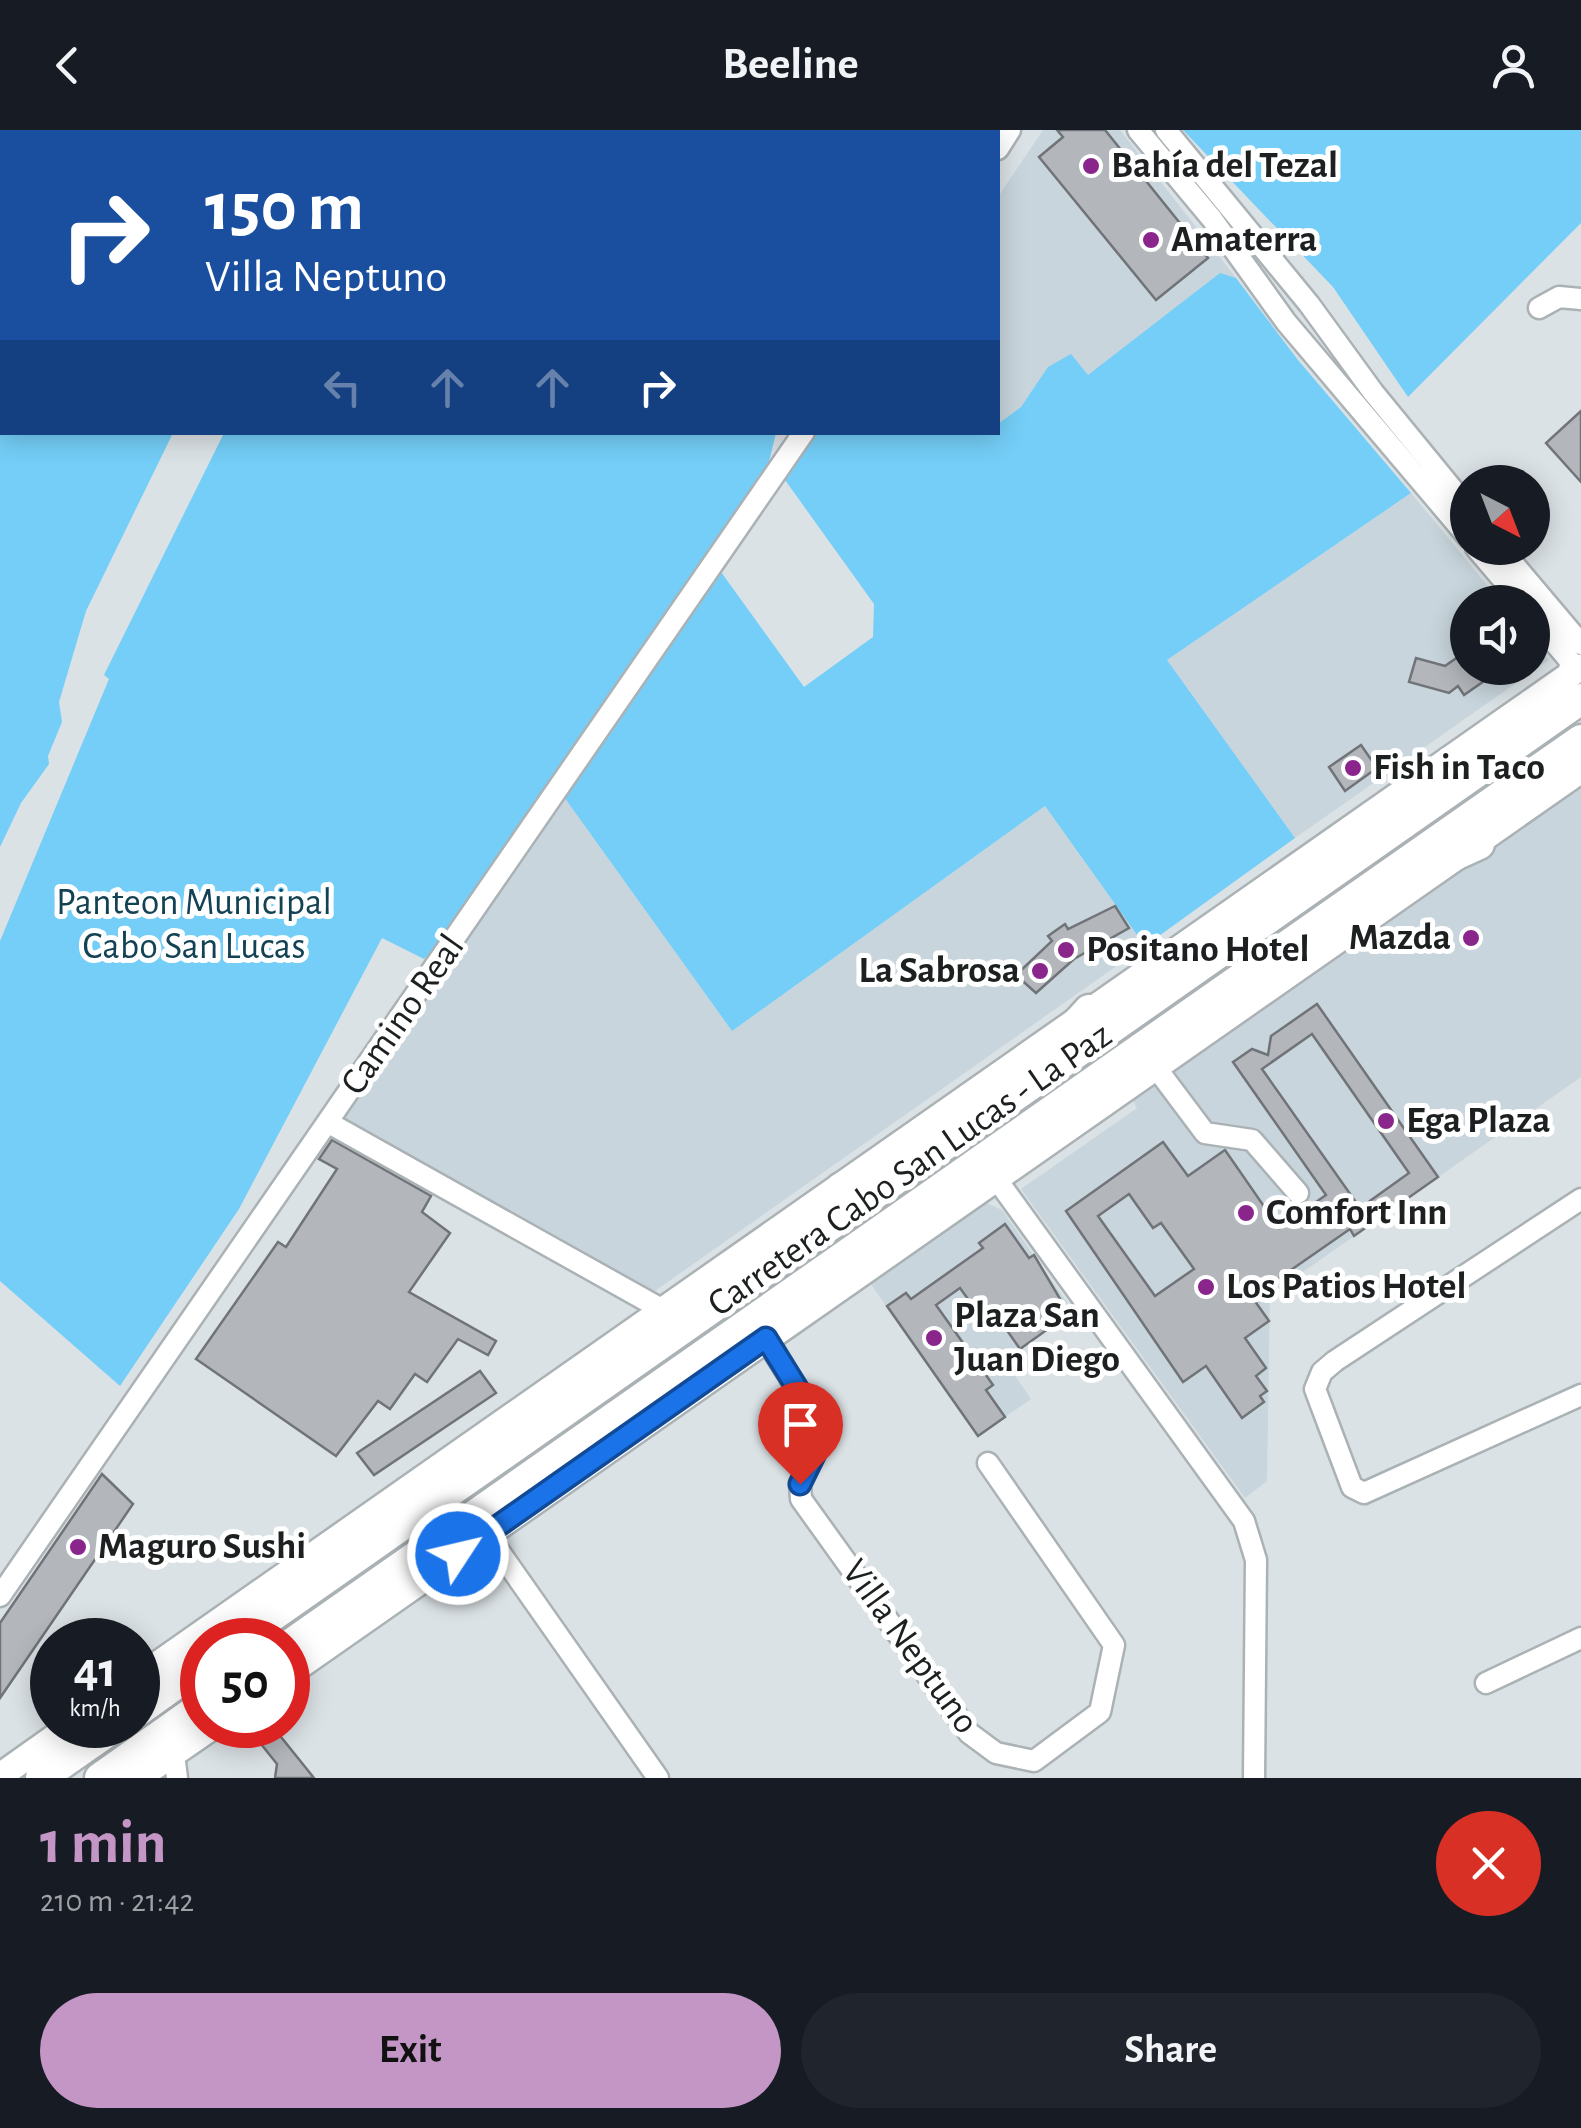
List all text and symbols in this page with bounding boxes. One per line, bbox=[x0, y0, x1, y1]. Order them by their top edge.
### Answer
icon: back bbox=[40, 38, 95, 93]
icon: person bbox=[1486, 38, 1541, 93]
text: Beeline bbox=[722, 42, 859, 87]
place label: Bahía del Tezal bbox=[1111, 147, 1338, 185]
marker: Bahía del Tezal bbox=[1080, 155, 1102, 177]
icon: right bbox=[40, 170, 170, 300]
text: 150 m bbox=[205, 173, 364, 243]
place label: Amaterra bbox=[1171, 221, 1317, 259]
marker: Amaterra bbox=[1140, 229, 1162, 251]
text: Villa Neptuno bbox=[205, 255, 447, 300]
icon: left bbox=[315, 360, 370, 415]
icon: ahead bbox=[420, 360, 475, 415]
icon: ahead bbox=[525, 360, 580, 415]
icon: right bbox=[630, 360, 685, 415]
north arrow bbox=[1450, 465, 1550, 565]
map controls bbox=[1450, 465, 1550, 685]
button: sound bbox=[1450, 585, 1550, 685]
place label: Fish in Taco bbox=[1373, 749, 1545, 787]
marker: Fish in Taco bbox=[1342, 757, 1364, 779]
park label: Panteon Municipal Cabo San Lucas bbox=[56, 884, 332, 966]
place label: Mazda bbox=[1349, 919, 1451, 957]
marker: Mazda bbox=[1460, 927, 1482, 949]
street label: Camino Real bbox=[334, 928, 472, 1102]
place label: Positano Hotel bbox=[1086, 931, 1309, 969]
marker: Positano Hotel bbox=[1055, 939, 1077, 961]
place label: La Sabrosa bbox=[858, 952, 1020, 990]
marker: La Sabrosa bbox=[1029, 960, 1051, 982]
street label: Carretera Cabo San Lucas - La Paz bbox=[701, 1016, 1119, 1324]
place label: Ega Plaza bbox=[1406, 1102, 1551, 1140]
marker: Ega Plaza bbox=[1375, 1110, 1397, 1132]
place label: Comfort Inn bbox=[1266, 1194, 1447, 1232]
marker: Comfort Inn bbox=[1235, 1202, 1257, 1224]
place label: Los Patios Hotel bbox=[1226, 1268, 1466, 1306]
marker: Los Patios Hotel bbox=[1195, 1276, 1217, 1298]
place label: Plaza San Juan Diego bbox=[954, 1297, 1120, 1379]
marker: Plaza San Juan Diego bbox=[923, 1327, 945, 1349]
pin bbox=[758, 1382, 843, 1485]
icon: arrive bbox=[773, 1397, 828, 1452]
position arrow bbox=[406, 1502, 510, 1606]
place label: Maguro Sushi bbox=[98, 1528, 306, 1566]
marker: Maguro Sushi bbox=[67, 1536, 89, 1558]
street label: Villa Neptuno bbox=[834, 1553, 986, 1741]
speed limit sign: 50 bbox=[180, 1618, 310, 1748]
text: 41 bbox=[73, 1646, 117, 1696]
text: km/h bbox=[69, 1696, 121, 1721]
button: close bbox=[1436, 1811, 1541, 1916]
text: 1 min bbox=[40, 1814, 166, 1874]
text: 210 m · 21:42 bbox=[40, 1885, 194, 1917]
button: Exit bbox=[40, 1993, 781, 2108]
button: Share bbox=[801, 1993, 1541, 2108]

